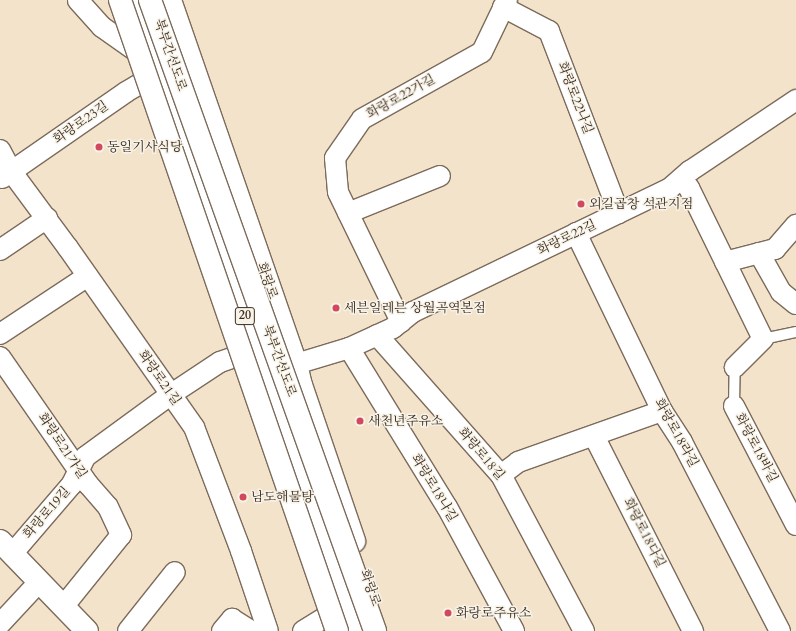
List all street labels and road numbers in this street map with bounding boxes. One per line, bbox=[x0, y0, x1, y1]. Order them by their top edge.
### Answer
street label: 북부간선도로 bbox=[150, 17, 190, 93]
street label: 화랑로22나길 bbox=[554, 60, 596, 136]
street label: 화랑로22가길 bbox=[364, 72, 438, 122]
street label: 화랑로23길 bbox=[50, 98, 112, 148]
street label: 화랑로22길 bbox=[535, 217, 599, 259]
street label: 화랑로 bbox=[253, 261, 281, 301]
road number: 20 bbox=[234, 306, 256, 326]
street label: 북부간선도로 bbox=[259, 323, 299, 399]
street label: 화랑로21길 bbox=[134, 347, 184, 409]
street label: 화랑로18라길 bbox=[651, 396, 701, 470]
street label: 화랑로21가길 bbox=[34, 410, 90, 482]
street label: 화랑로18바길 bbox=[731, 411, 781, 485]
street label: 화랑로18길 bbox=[455, 425, 507, 483]
street label: 화랑로18나길 bbox=[408, 451, 460, 525]
street label: 화랑로19길 bbox=[20, 484, 74, 542]
street label: 화랑로18다길 bbox=[620, 496, 668, 570]
street label: 화랑로 bbox=[356, 568, 384, 608]

